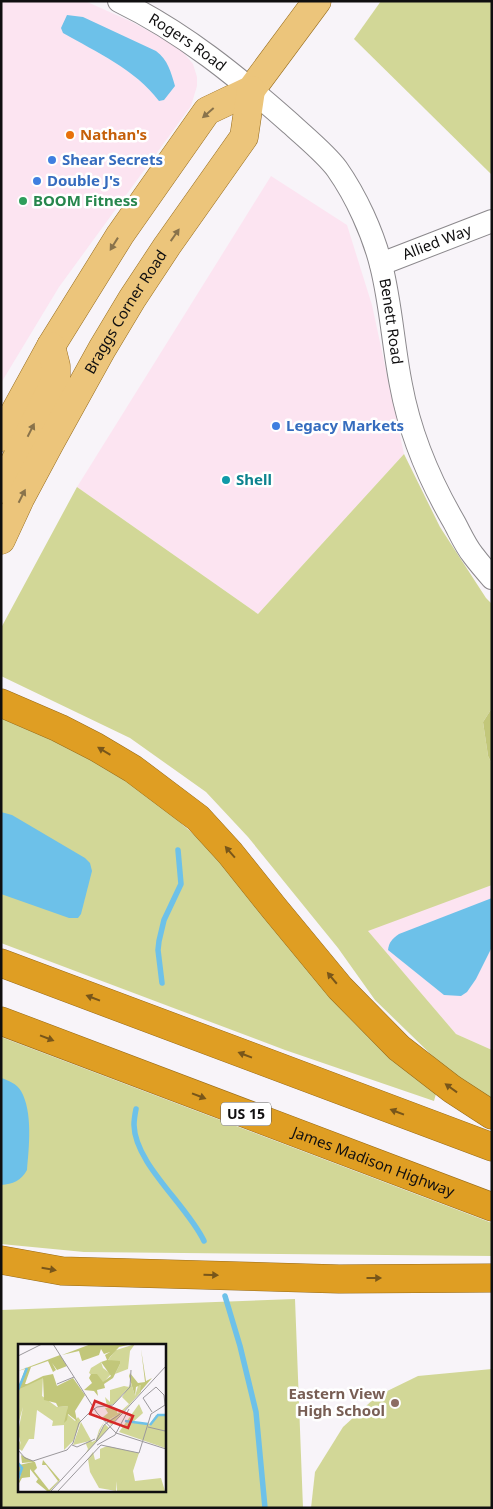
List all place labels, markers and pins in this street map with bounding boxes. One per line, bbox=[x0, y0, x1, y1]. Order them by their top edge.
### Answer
place label: Nathan's bbox=[80, 124, 147, 144]
marker: Nathan's bbox=[64, 129, 76, 141]
place label: Shear Secrets bbox=[62, 149, 163, 169]
marker: Shear Secrets bbox=[46, 154, 58, 166]
place label: Double J's bbox=[47, 170, 120, 190]
marker: Double J's bbox=[31, 175, 43, 187]
place label: BOOM Fitness bbox=[33, 190, 138, 210]
marker: BOOM Fitness bbox=[17, 195, 29, 207]
place label: Legacy Markets bbox=[286, 415, 404, 435]
marker: Legacy Markets bbox=[270, 420, 282, 432]
place label: Shell bbox=[236, 469, 272, 489]
marker: Shell bbox=[220, 474, 232, 486]
place label: Eastern View High School bbox=[289, 1383, 385, 1420]
marker: Eastern View High School bbox=[389, 1397, 401, 1409]

